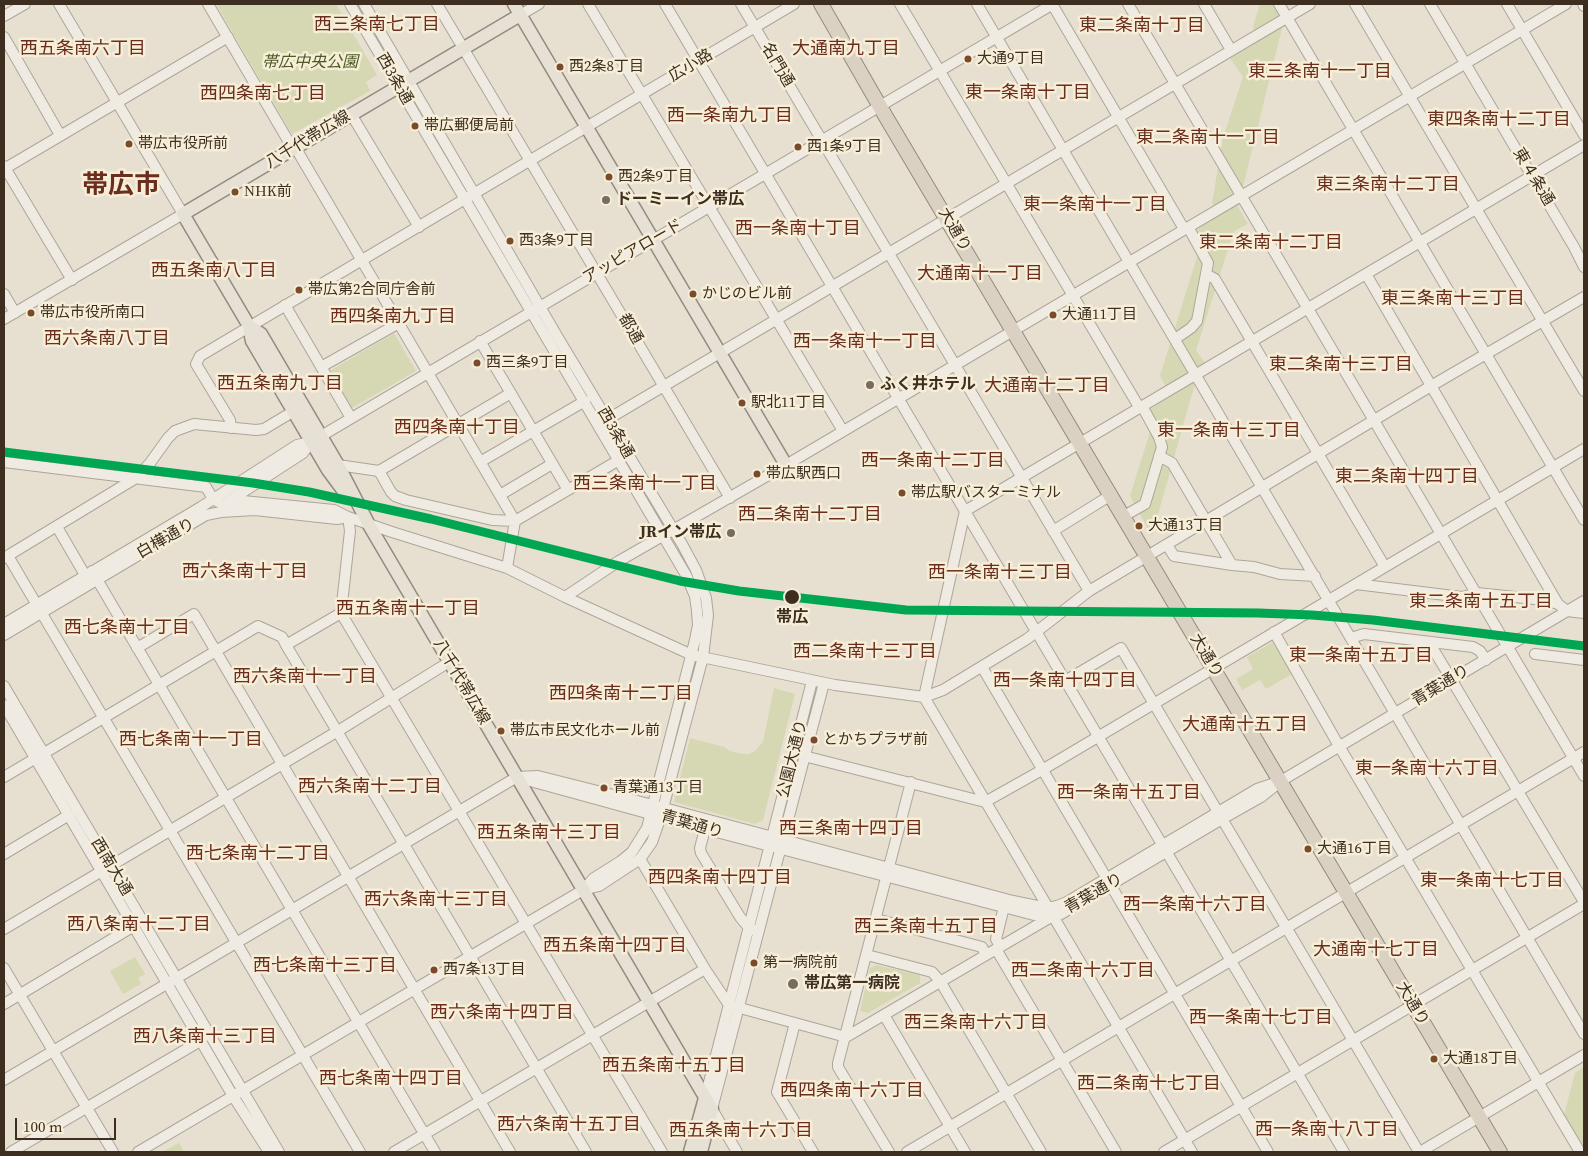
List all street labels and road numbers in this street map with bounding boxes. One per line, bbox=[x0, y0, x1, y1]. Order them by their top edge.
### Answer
street label: 名門通 bbox=[756, 39, 798, 91]
street label: 広小路 bbox=[665, 45, 717, 87]
street label: 西3条通 bbox=[372, 50, 416, 108]
street label: 八千代帯広線 bbox=[262, 107, 354, 173]
street label: 東４条通 bbox=[1508, 145, 1558, 209]
street label: 大通り bbox=[934, 204, 974, 256]
street label: アッピアロード bbox=[580, 216, 686, 288]
street label: 都通 bbox=[614, 310, 646, 348]
street label: 西3条通 bbox=[593, 404, 637, 462]
street label: 白樺通り bbox=[133, 515, 199, 563]
street label: 大通り bbox=[1185, 630, 1227, 682]
street label: 八千代帯広線 bbox=[429, 636, 493, 728]
street label: 青葉通り bbox=[1409, 661, 1473, 711]
street label: 公園大通り bbox=[774, 718, 812, 800]
street label: 青葉通り bbox=[659, 807, 725, 843]
street label: 西南大通 bbox=[86, 835, 136, 899]
street label: 青葉通り bbox=[1061, 870, 1127, 918]
street label: 大通り bbox=[1391, 978, 1433, 1030]

